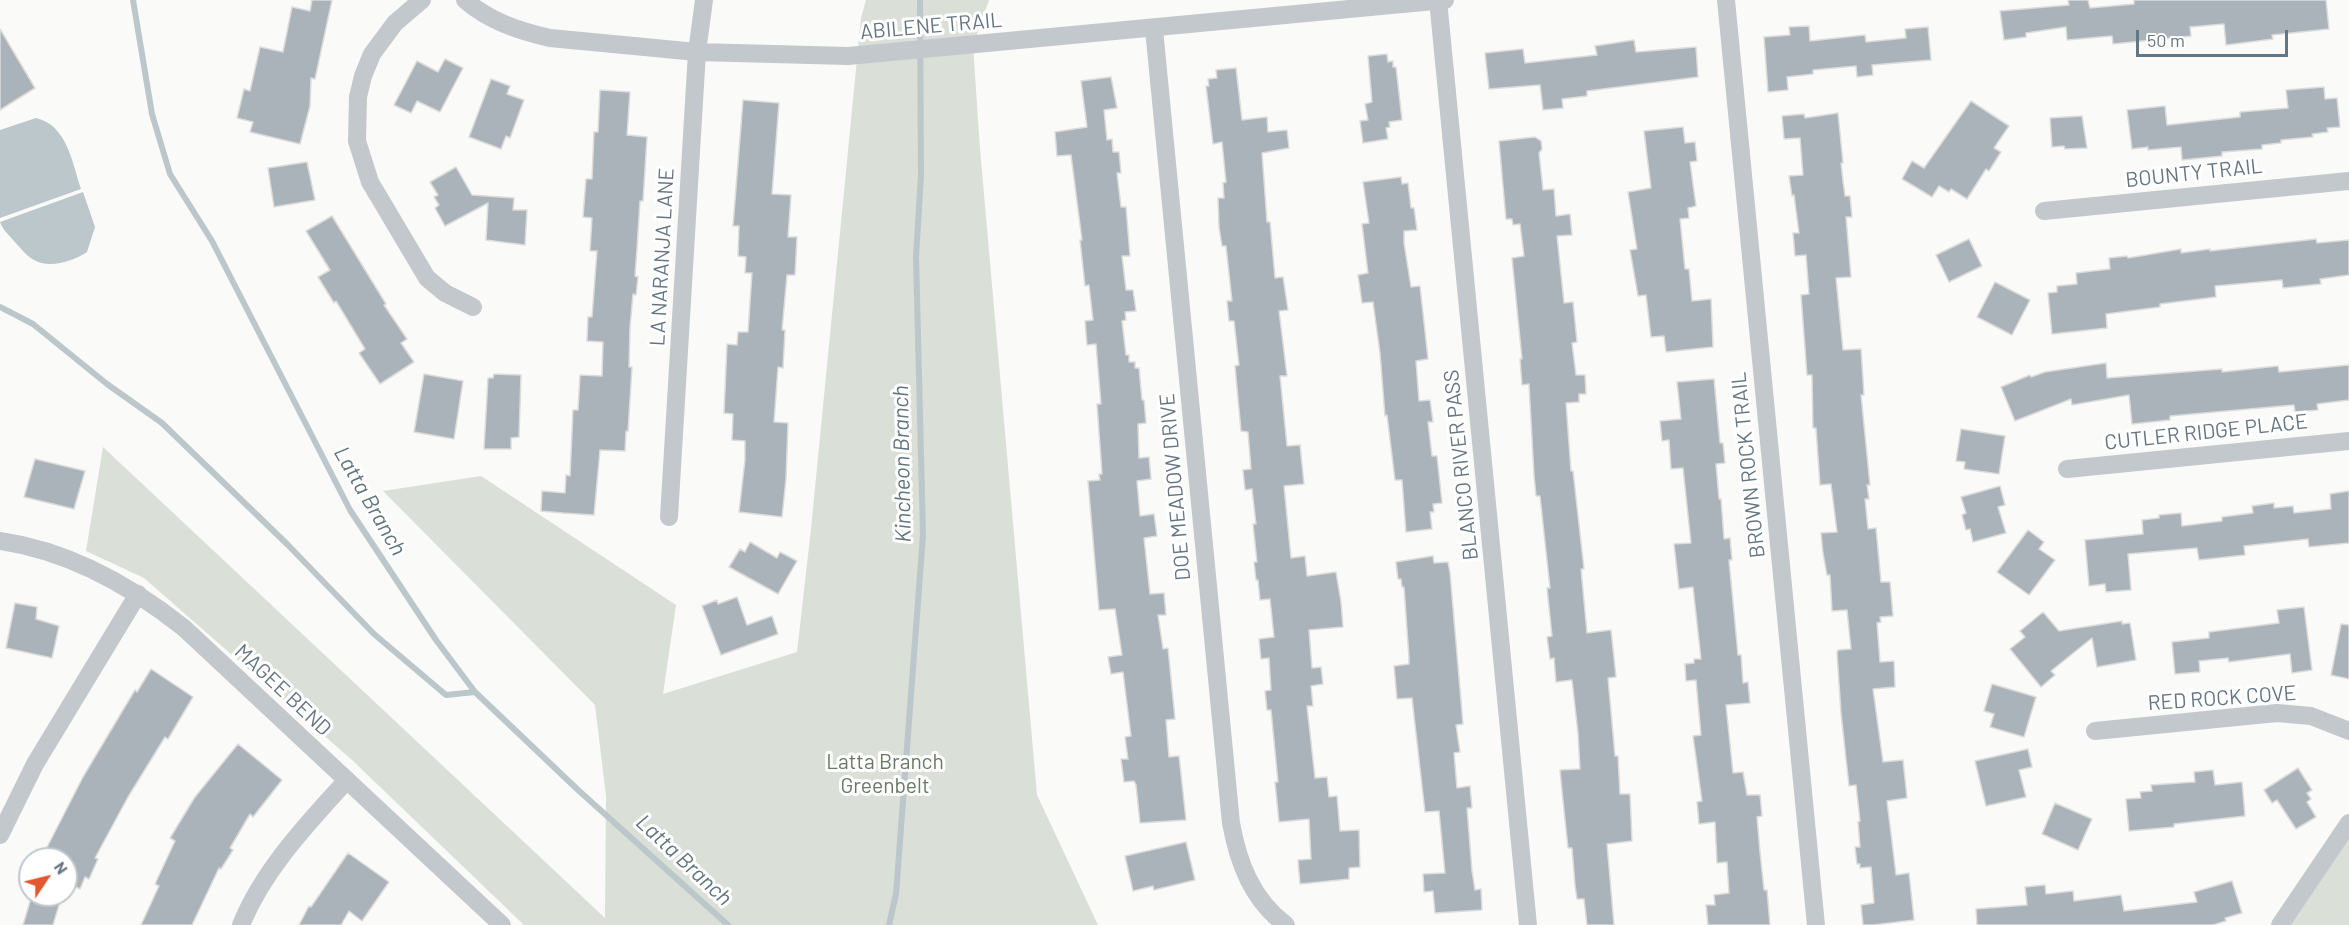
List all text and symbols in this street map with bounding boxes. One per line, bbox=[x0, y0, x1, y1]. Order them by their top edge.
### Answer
street label: ABILENE TRAIL bbox=[859, 7, 1003, 45]
scale bar bbox=[2139, 18, 2290, 56]
text: 50 m bbox=[2147, 29, 2185, 51]
street label: BOUNTY TRAIL bbox=[2124, 153, 2264, 193]
street label: LA NARANJA LANE bbox=[645, 167, 679, 347]
street label: BLANCO RIVER PASS bbox=[1438, 368, 1484, 562]
street label: BROWN ROCK TRAIL bbox=[1726, 371, 1770, 559]
water label: Kincheon Branch bbox=[887, 385, 917, 543]
street label: DOE MEADOW DRIVE bbox=[1154, 392, 1196, 582]
street label: CUTLER RIDGE PLACE bbox=[2103, 409, 2309, 455]
water label: Latta Branch bbox=[328, 442, 412, 560]
street label: MAGEE BEND bbox=[230, 639, 336, 741]
street label: RED ROCK COVE bbox=[2147, 680, 2297, 716]
park label: Latta Branch Greenbelt bbox=[826, 749, 944, 799]
water label: Latta Branch bbox=[631, 809, 737, 911]
north arrow bbox=[18, 847, 78, 907]
text: N bbox=[51, 858, 72, 877]

